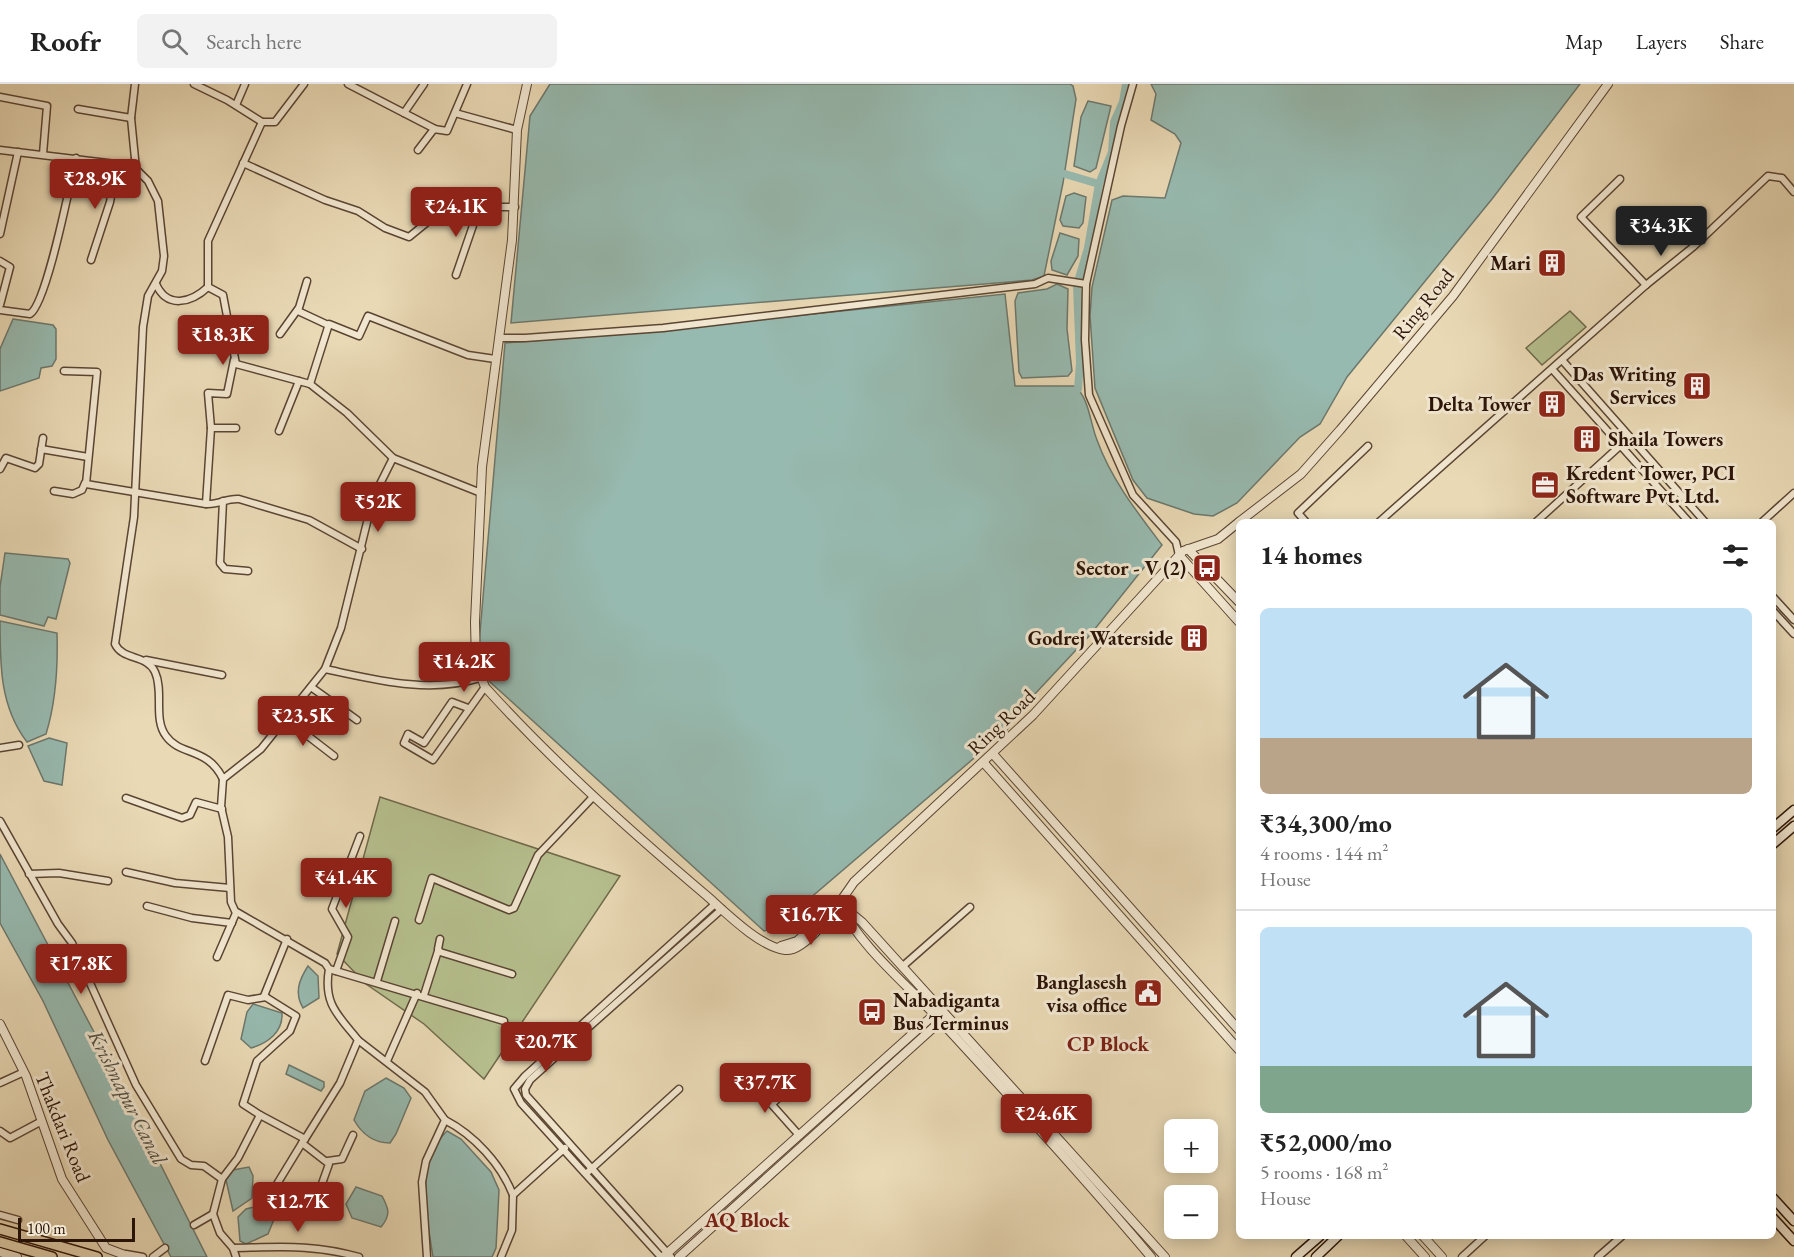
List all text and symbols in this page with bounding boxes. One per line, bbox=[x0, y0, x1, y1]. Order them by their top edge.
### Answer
search box bbox=[137, 14, 557, 68]
text: Roofr bbox=[30, 23, 101, 59]
icon: search bbox=[158, 25, 191, 58]
text: Search here bbox=[206, 27, 302, 56]
text: Map bbox=[1565, 28, 1603, 55]
text: Layers bbox=[1636, 28, 1687, 55]
text: Share bbox=[1720, 28, 1764, 55]
pin: ₹28.9K bbox=[46, 159, 144, 210]
text: ₹28.9K bbox=[64, 165, 126, 191]
pin: ₹24.1K bbox=[407, 187, 505, 238]
text: ₹24.1K bbox=[425, 193, 487, 219]
pin: ₹34.3K bbox=[1612, 206, 1710, 257]
text: ₹34.3K bbox=[1630, 212, 1692, 238]
building icon: Mari bbox=[1536, 247, 1568, 279]
place label: Mari bbox=[1490, 250, 1531, 276]
street label: Ring Road bbox=[1386, 262, 1460, 345]
pin: ₹18.3K bbox=[174, 315, 272, 366]
text: ₹18.3K bbox=[192, 321, 254, 347]
place label: Das Writing Services bbox=[1572, 361, 1677, 410]
building icon: Das Writing Services bbox=[1681, 370, 1713, 402]
building icon: Delta Tower bbox=[1536, 388, 1568, 420]
place label: Delta Tower bbox=[1428, 391, 1532, 417]
building icon: Shaila Towers bbox=[1571, 423, 1603, 455]
place label: Shaila Towers bbox=[1608, 426, 1723, 452]
place label: Kredent Tower, PCI Software Pvt. Ltd. bbox=[1566, 460, 1735, 509]
office icon: Kredent Tower, PCI Software Pvt. Ltd. bbox=[1529, 469, 1561, 501]
pin: ₹52K bbox=[342, 482, 414, 533]
text: ₹52K bbox=[355, 488, 401, 514]
text: 14 homes bbox=[1260, 538, 1362, 572]
icon: filters bbox=[1719, 539, 1752, 572]
bus stop icon: Sector - V (2) bbox=[1191, 552, 1223, 584]
place label: Sector - V (2) bbox=[1076, 555, 1186, 581]
building icon: Godrej Waterside bbox=[1178, 622, 1210, 654]
place label: Godrej Waterside bbox=[1028, 625, 1173, 651]
pin: ₹14.2K bbox=[415, 642, 513, 693]
icon: home bbox=[1452, 647, 1560, 755]
text: ₹14.2K bbox=[433, 648, 495, 674]
street label: Ring Road bbox=[962, 683, 1041, 761]
pin: ₹23.5K bbox=[254, 696, 352, 747]
text: ₹23.5K bbox=[272, 702, 334, 728]
text: ₹34,300/mo bbox=[1260, 806, 1392, 840]
text: 4 rooms · 144 m² bbox=[1260, 840, 1388, 866]
pin: ₹41.4K bbox=[297, 858, 395, 909]
text: ₹41.4K bbox=[315, 864, 377, 890]
text: House bbox=[1260, 866, 1311, 892]
pin: ₹16.7K bbox=[762, 895, 860, 946]
text: ₹16.7K bbox=[780, 901, 842, 927]
pin: ₹17.8K bbox=[32, 944, 130, 995]
text: ₹17.8K bbox=[50, 950, 112, 976]
icon: home bbox=[1452, 966, 1560, 1074]
place label: Banglasesh visa office bbox=[1036, 969, 1127, 1018]
public building icon: Banglasesh visa office bbox=[1132, 977, 1164, 1009]
place label: Nabadiganta Bus Terminus bbox=[893, 987, 1009, 1036]
bus stop icon: Nabadiganta Bus Terminus bbox=[856, 996, 888, 1028]
pin: ₹20.7K bbox=[497, 1022, 595, 1073]
water label: Krishnapur Canal bbox=[82, 1024, 174, 1170]
text: ₹20.7K bbox=[515, 1028, 577, 1054]
district label: CP Block bbox=[1067, 1030, 1149, 1057]
pin: ₹37.7K bbox=[716, 1063, 814, 1114]
street label: Thakdari Road bbox=[29, 1068, 97, 1187]
text: ₹37.7K bbox=[734, 1069, 796, 1095]
pin: ₹24.6K bbox=[997, 1094, 1095, 1145]
text: ₹24.6K bbox=[1015, 1100, 1077, 1126]
map controls bbox=[1164, 1119, 1218, 1239]
button: + bbox=[1164, 1119, 1218, 1173]
text: ₹52,000/mo bbox=[1260, 1125, 1392, 1159]
text: 5 rooms · 168 m² bbox=[1260, 1159, 1388, 1185]
pin: ₹12.7K bbox=[249, 1182, 347, 1233]
button: − bbox=[1164, 1185, 1218, 1239]
text: House bbox=[1260, 1185, 1311, 1211]
text: ₹12.7K bbox=[267, 1188, 329, 1214]
district label: AQ Block bbox=[704, 1206, 790, 1233]
scale bar bbox=[18, 1215, 135, 1242]
text: 100 m bbox=[27, 1218, 66, 1239]

